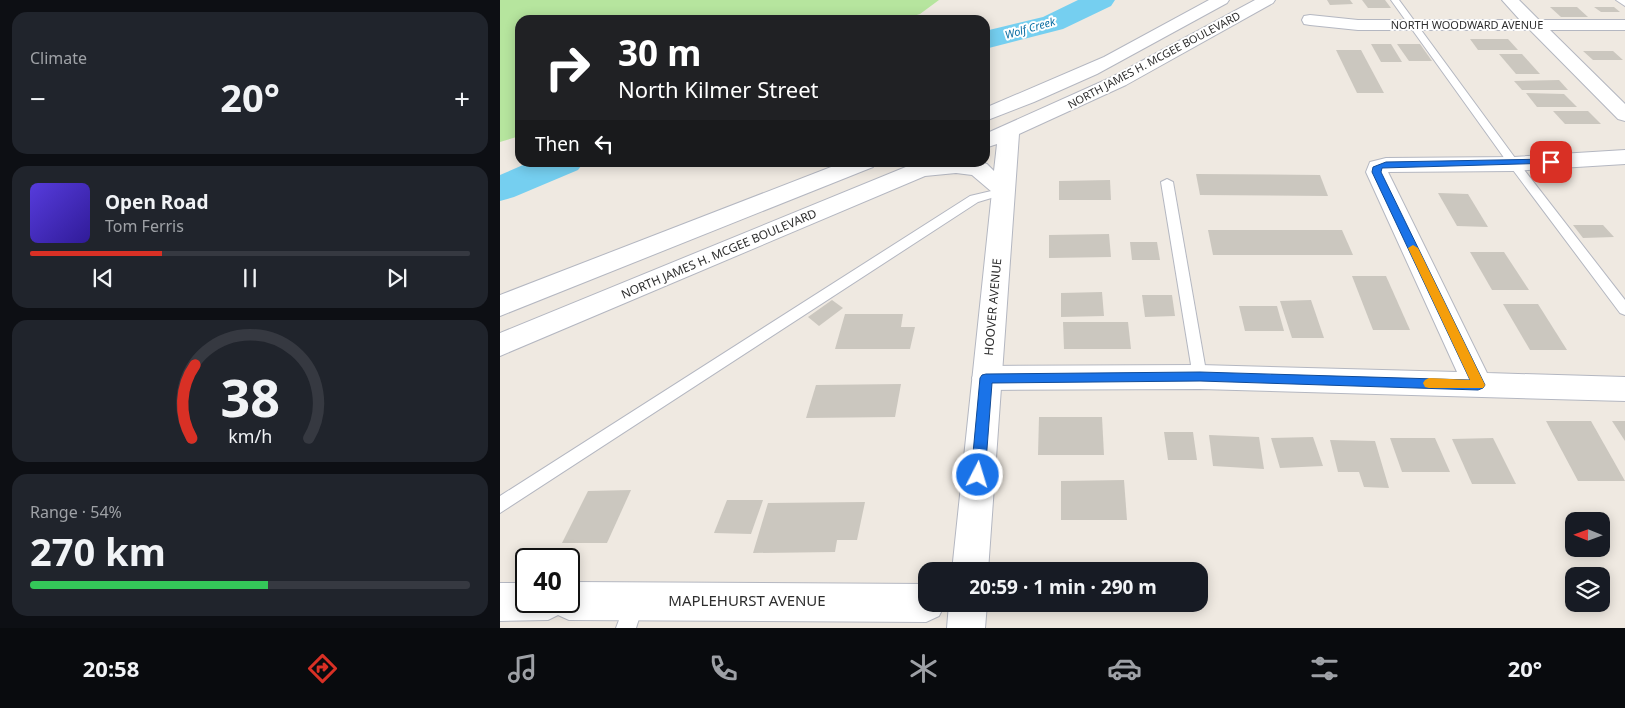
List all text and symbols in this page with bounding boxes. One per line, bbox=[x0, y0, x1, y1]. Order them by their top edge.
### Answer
street label: NORTH JAMES H. MCGEE BOULEVARD bbox=[1065, 8, 1243, 112]
water label: Wolf Creek bbox=[1003, 13, 1057, 42]
street label: NORTH WOODWARD AVENUE bbox=[1391, 17, 1543, 32]
text: 30 m bbox=[618, 29, 701, 76]
icon: right bbox=[535, 35, 600, 100]
text: Climate bbox=[30, 47, 87, 69]
text: 20° bbox=[220, 71, 280, 123]
text: North Kilmer Street bbox=[618, 74, 819, 104]
text: − bbox=[30, 79, 46, 117]
text: + bbox=[454, 79, 470, 117]
icon: left bbox=[590, 130, 618, 158]
text: Then bbox=[535, 131, 580, 157]
pin bbox=[1530, 141, 1572, 183]
icon: arrive bbox=[1537, 148, 1565, 176]
text: Open Road bbox=[105, 189, 208, 215]
street label: NORTH JAMES H. MCGEE BOULEVARD bbox=[618, 204, 819, 303]
text: Tom Ferris bbox=[105, 215, 184, 237]
street label: HOOVER AVENUE bbox=[980, 258, 1005, 356]
icon: previous bbox=[89, 264, 117, 292]
icon: pause bbox=[236, 264, 264, 292]
icon: next bbox=[383, 264, 411, 292]
text: 38 bbox=[220, 361, 280, 432]
text: km/h bbox=[228, 424, 272, 448]
position arrow bbox=[951, 448, 1003, 500]
text: Range · 54% bbox=[30, 501, 122, 523]
north arrow bbox=[1565, 512, 1610, 558]
map controls bbox=[1565, 512, 1610, 612]
text: 270 km bbox=[30, 525, 166, 577]
speed limit sign: 40 bbox=[515, 548, 580, 613]
button: layers bbox=[1565, 567, 1610, 612]
text: 20:59 · 1 min · 290 m bbox=[969, 574, 1157, 600]
street label: MAPLEHURST AVENUE bbox=[668, 590, 826, 610]
icon: directions bbox=[305, 651, 340, 686]
icon: music bbox=[505, 651, 540, 686]
icon: phone bbox=[706, 651, 741, 686]
icon: climate bbox=[906, 651, 941, 686]
icon: car bbox=[1107, 651, 1142, 686]
icon: filters bbox=[1307, 651, 1342, 686]
text: 20:58 bbox=[83, 653, 139, 683]
text: 20° bbox=[1508, 653, 1542, 683]

